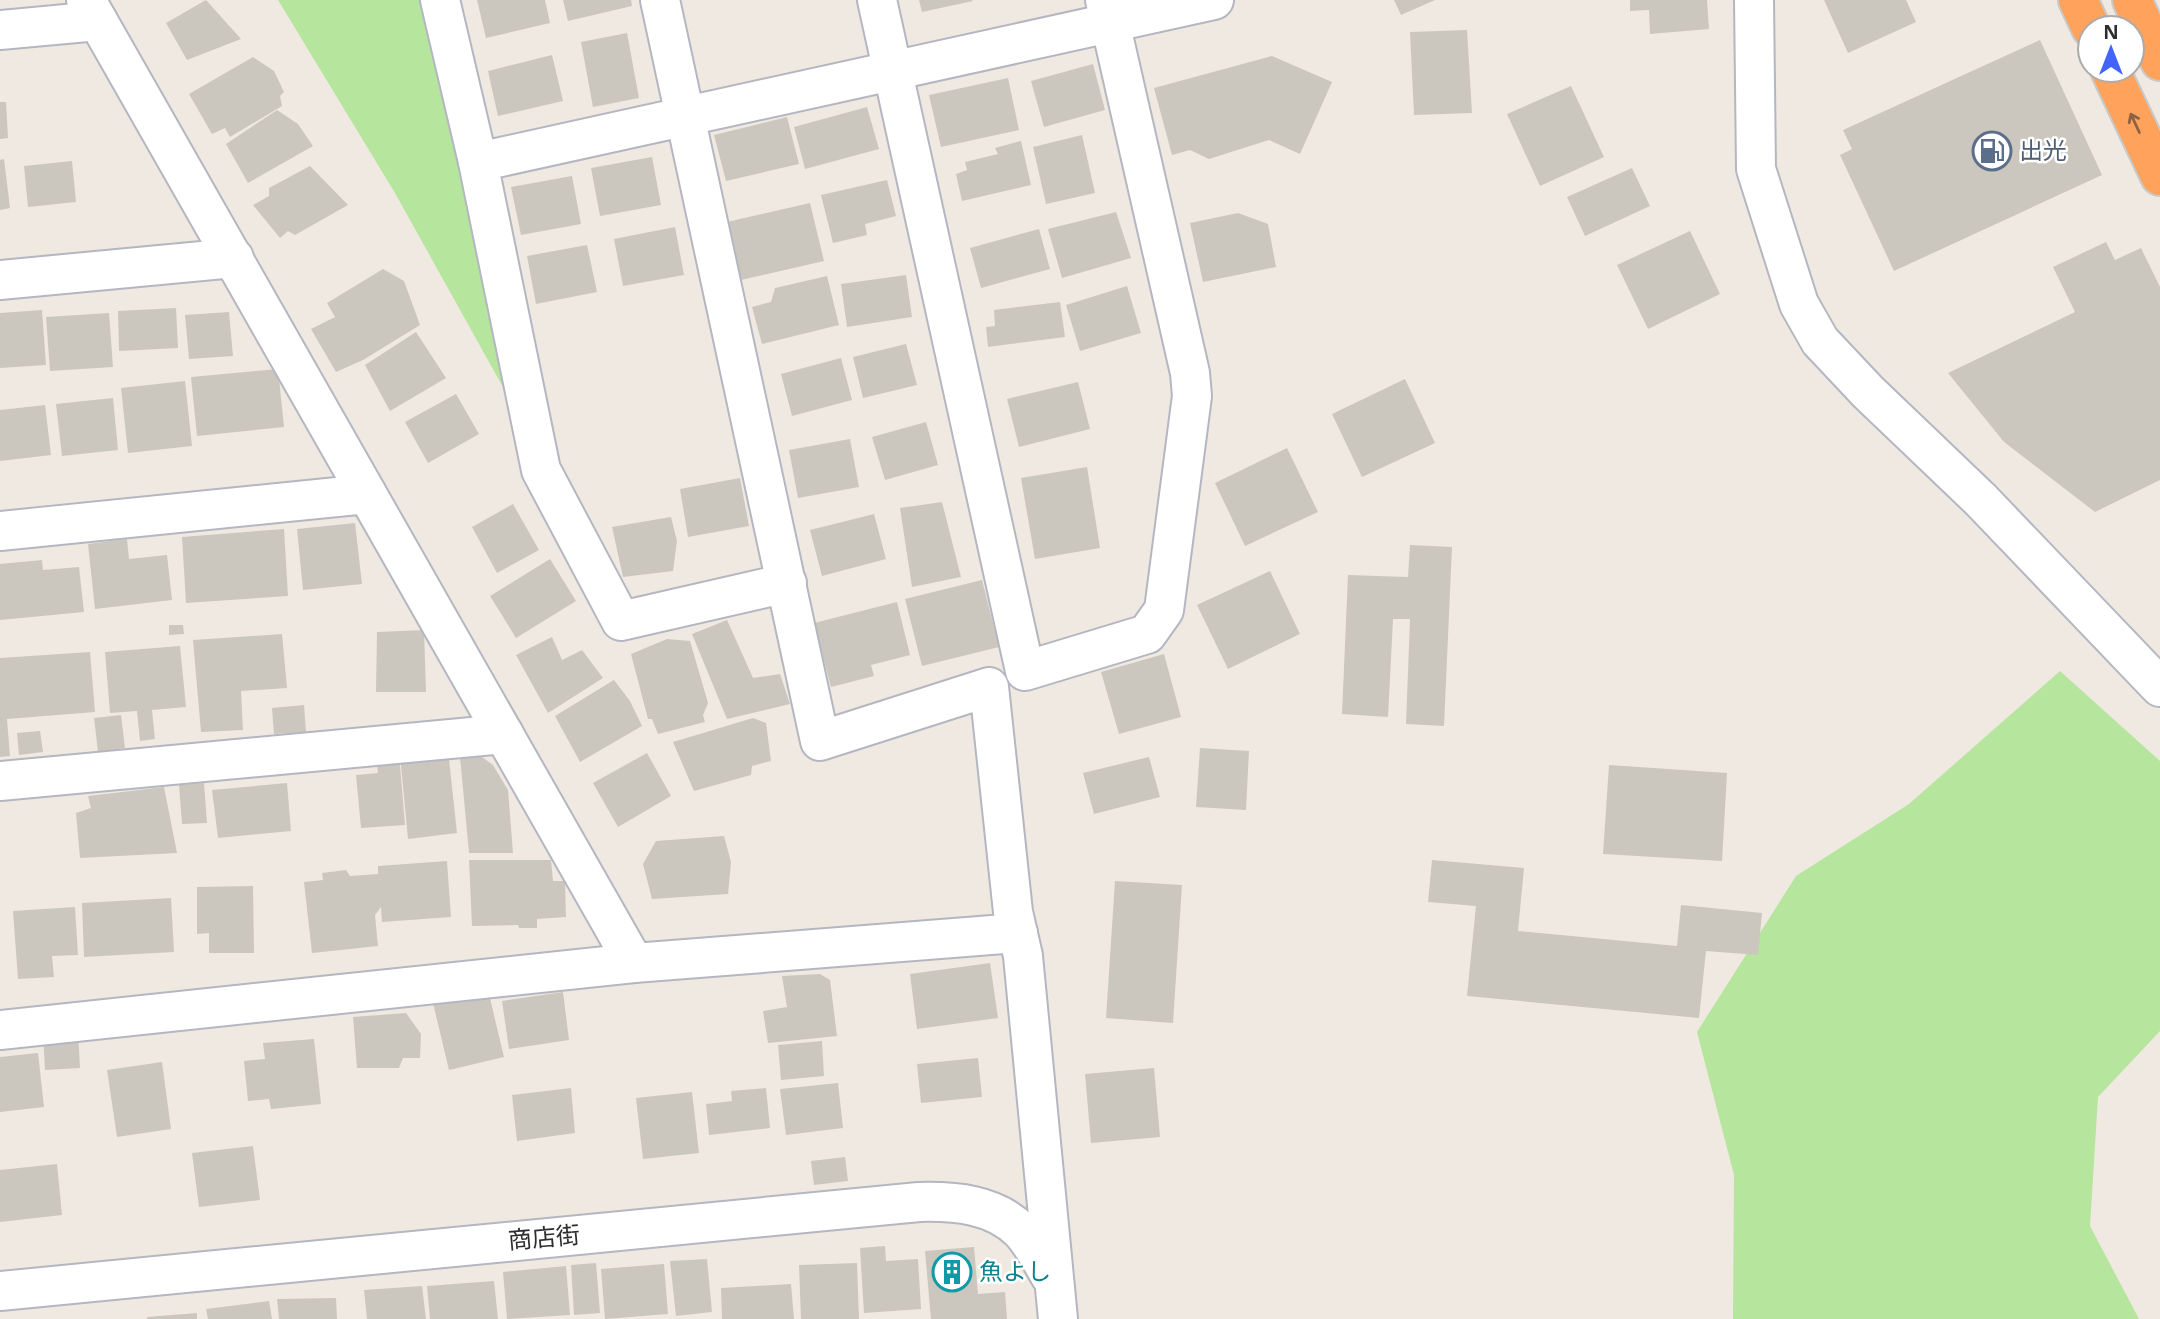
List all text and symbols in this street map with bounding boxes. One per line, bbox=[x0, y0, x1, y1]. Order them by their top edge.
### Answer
north arrow bbox=[2076, 14, 2146, 84]
text: N bbox=[2103, 19, 2119, 45]
one-way arrow bbox=[2128, 113, 2141, 134]
fuel station icon: 出光 bbox=[1971, 130, 2013, 172]
place label: 出光 bbox=[2019, 133, 2067, 166]
street label: 商店街 bbox=[507, 1217, 581, 1256]
building icon: 魚よし bbox=[931, 1251, 973, 1293]
place label: 魚よし bbox=[979, 1254, 1051, 1287]

